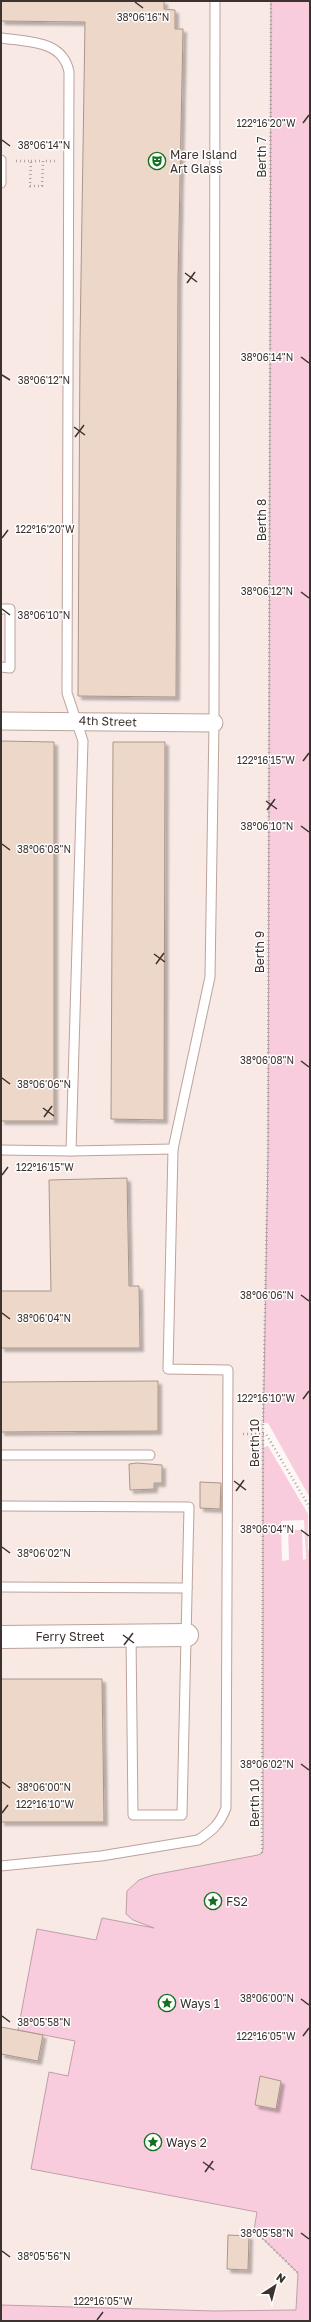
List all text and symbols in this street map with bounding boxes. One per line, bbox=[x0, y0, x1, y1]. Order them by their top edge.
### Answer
text: 38°06'16"N bbox=[117, 11, 169, 23]
text: 122°16'20"W bbox=[236, 117, 296, 129]
street label: Berth 7 bbox=[254, 136, 269, 178]
text: 38°06'14"N bbox=[18, 139, 70, 151]
place label: Mare Island Art Glass bbox=[170, 147, 237, 176]
theatre icon: Mare Island Art Glass bbox=[147, 151, 167, 171]
text: 38°06'14"N bbox=[241, 351, 293, 363]
text: 38°06'12"N bbox=[18, 374, 70, 386]
street label: Berth 8 bbox=[254, 499, 269, 541]
text: 122°16'20"W bbox=[15, 523, 75, 535]
text: 38°06'12"N bbox=[241, 585, 293, 597]
text: 38°06'10"N bbox=[18, 609, 70, 621]
street label: 4th Street bbox=[79, 712, 137, 730]
text: 122°16'15"W bbox=[237, 754, 295, 766]
text: 38°06'10"N bbox=[241, 820, 293, 832]
text: 38°06'08"N bbox=[17, 843, 71, 855]
street label: Berth 9 bbox=[252, 931, 267, 973]
text: 38°06'08"N bbox=[240, 1054, 294, 1066]
text: 38°06'06"N bbox=[17, 1078, 71, 1090]
text: 122°16'15"W bbox=[16, 1161, 74, 1173]
text: 38°06'06"N bbox=[240, 1289, 294, 1301]
text: 38°06'04"N bbox=[17, 1312, 71, 1324]
text: 122°16'10"W bbox=[237, 1392, 295, 1404]
street label: Berth 10 bbox=[247, 1419, 262, 1467]
text: 38°06'04"N bbox=[240, 1523, 294, 1535]
text: 38°06'02"N bbox=[17, 1547, 71, 1559]
street label: Ferry Street bbox=[36, 1629, 105, 1644]
text: 38°06'02"N bbox=[240, 1758, 294, 1770]
street label: Berth 10 bbox=[247, 1779, 262, 1827]
text: 38°06'00"N bbox=[17, 1781, 71, 1793]
text: 122°16'10"W bbox=[16, 1798, 74, 1810]
place icon: FS2 bbox=[203, 1891, 223, 1911]
place label: FS2 bbox=[226, 1894, 248, 1909]
text: 38°06'00"N bbox=[240, 1992, 294, 2004]
place icon: Ways 1 bbox=[157, 1993, 177, 2013]
place label: Ways 1 bbox=[180, 1996, 220, 2011]
text: 38°05'58"N bbox=[17, 2016, 71, 2028]
text: 122°16'05"W bbox=[236, 2030, 296, 2042]
place icon: Ways 2 bbox=[143, 2132, 163, 2152]
place label: Ways 2 bbox=[166, 2135, 207, 2150]
text: 38°05'58"N bbox=[240, 2227, 294, 2239]
text: 38°05'56"N bbox=[17, 2250, 71, 2262]
north arrow bbox=[255, 2266, 295, 2306]
text: N bbox=[274, 2270, 288, 2285]
text: 122°16'05"W bbox=[73, 2295, 133, 2307]

